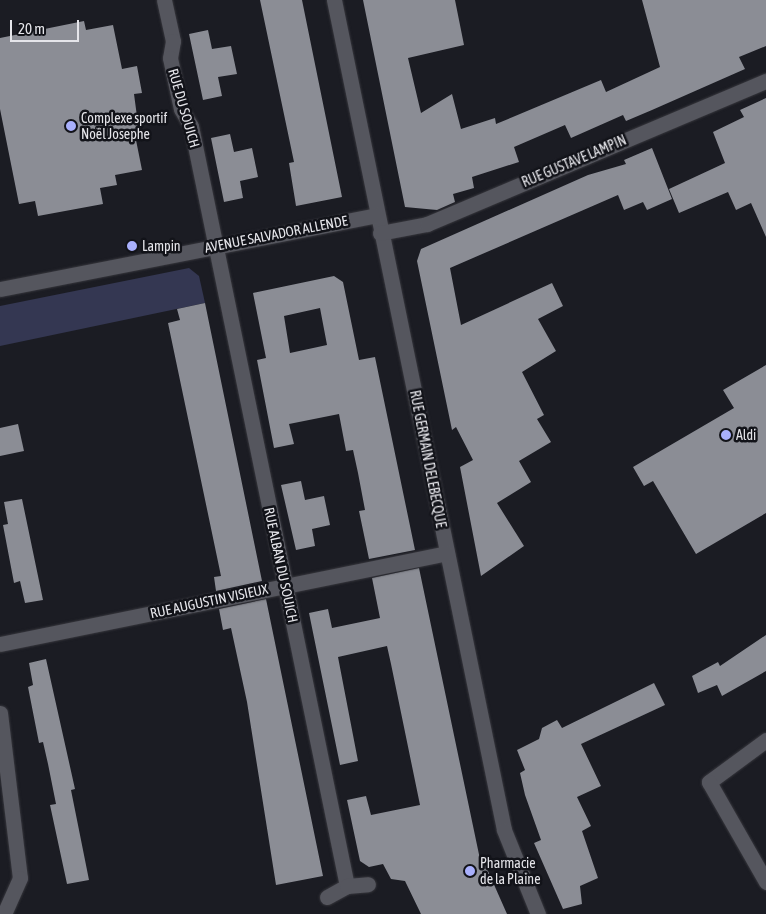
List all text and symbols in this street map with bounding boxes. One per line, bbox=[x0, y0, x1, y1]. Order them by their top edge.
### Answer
scale bar bbox=[12, 10, 81, 42]
text: 20 m bbox=[18, 20, 45, 37]
street label: RUE DU SOUICH bbox=[165, 67, 203, 149]
place label: Complexe sportif Noël Josephe bbox=[81, 110, 167, 142]
marker: Complexe sportif Noël Josephe bbox=[65, 120, 77, 132]
street label: RUE GUSTAVE LAMPIN bbox=[519, 131, 629, 191]
street label: AVENUE SALVADOR ALLENDE bbox=[203, 212, 349, 256]
place label: Lampin bbox=[142, 238, 181, 254]
marker: Lampin bbox=[126, 240, 138, 252]
street label: RUE GERMAIN DELEBECQUE bbox=[406, 389, 450, 529]
place label: Aldi bbox=[736, 427, 756, 443]
marker: Aldi bbox=[720, 429, 732, 441]
street label: RUE ALBAN DU SOUICH bbox=[261, 506, 301, 624]
street label: RUE AUGUSTIN VISIEUX bbox=[149, 580, 269, 622]
place label: Pharmacie de la Plaine bbox=[480, 855, 540, 888]
marker: Pharmacie de la Plaine bbox=[464, 865, 476, 877]

